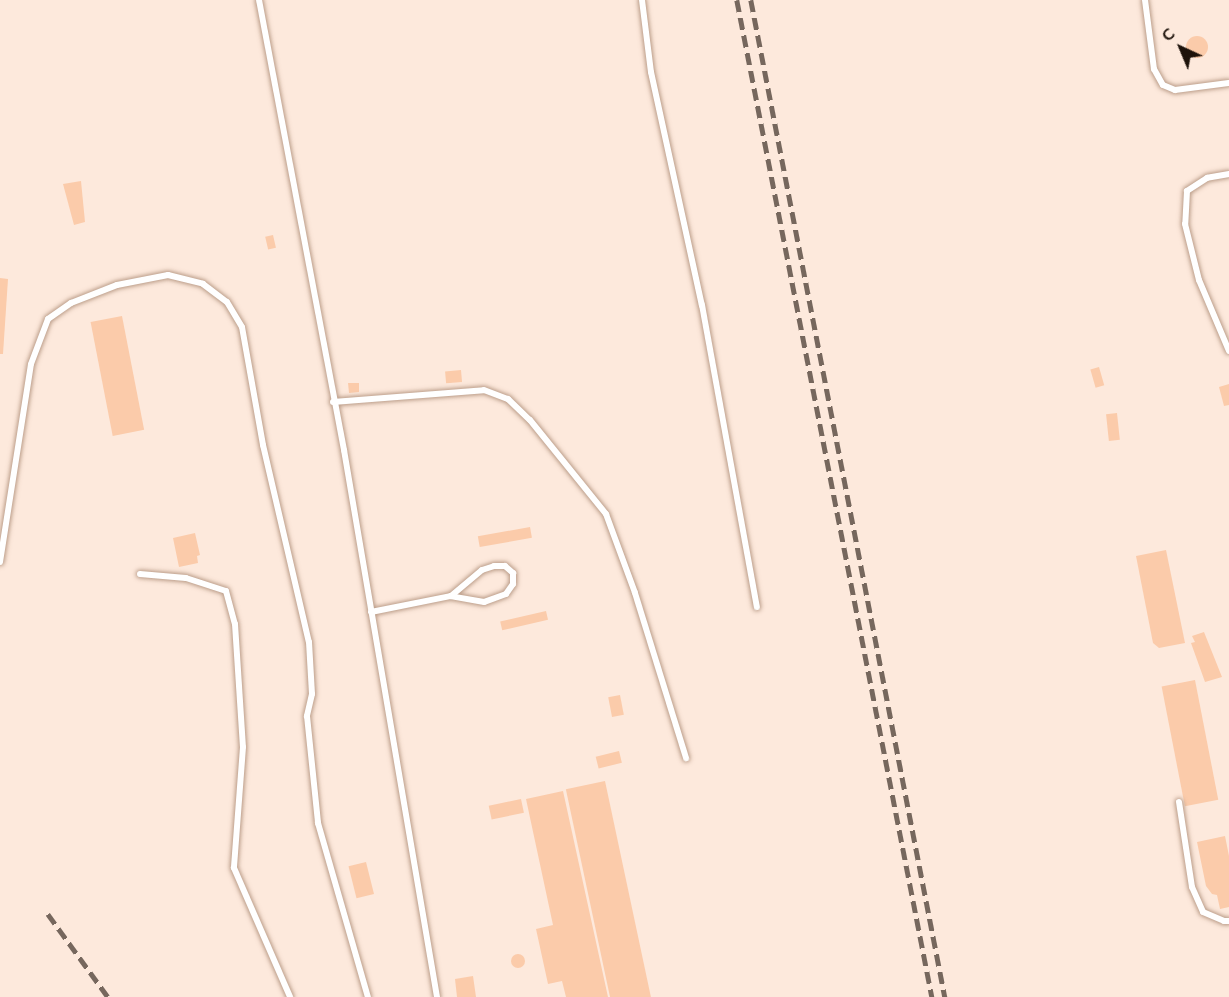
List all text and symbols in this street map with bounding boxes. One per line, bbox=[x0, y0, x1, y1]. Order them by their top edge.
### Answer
north arrow bbox=[1151, 18, 1211, 78]
text: С bbox=[1157, 23, 1180, 47]

